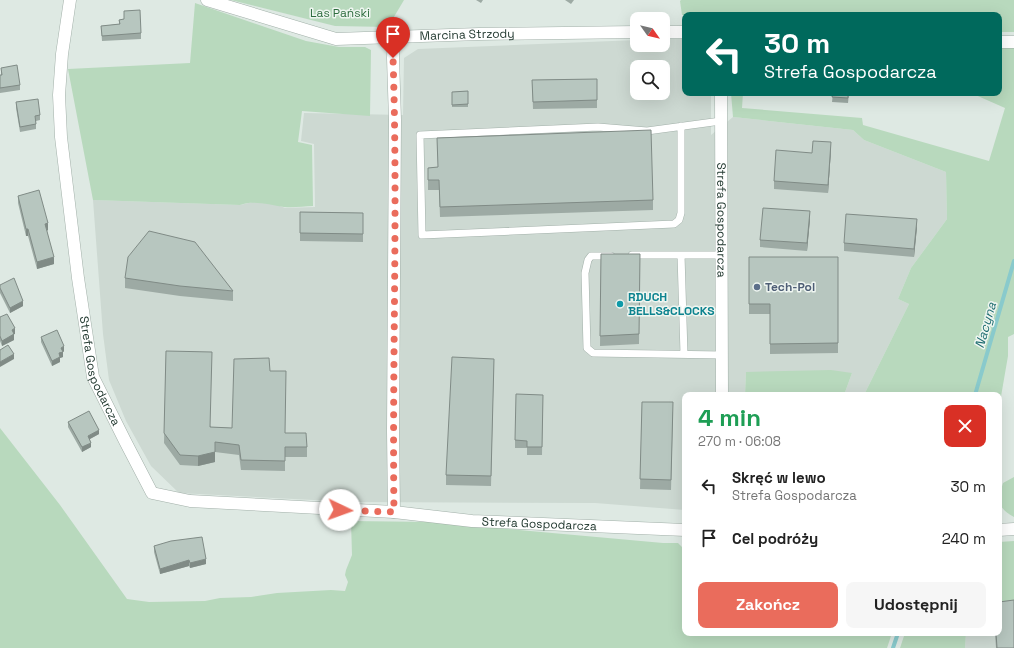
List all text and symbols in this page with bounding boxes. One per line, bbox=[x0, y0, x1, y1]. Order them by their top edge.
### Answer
park label: Las Pański bbox=[310, 5, 370, 21]
north arrow bbox=[630, 12, 670, 52]
map controls bbox=[630, 12, 670, 100]
pin bbox=[376, 17, 410, 58]
icon: arrive bbox=[382, 23, 404, 45]
text: 30 m bbox=[764, 25, 830, 61]
street label: Marcina Strzody bbox=[419, 26, 515, 44]
icon: left bbox=[698, 28, 750, 80]
button: search bbox=[630, 60, 670, 100]
text: Strefa Gospodarcza bbox=[764, 60, 937, 83]
street label: Strefa Gospodarcza bbox=[713, 162, 730, 278]
place label: Tech-Pol bbox=[765, 279, 815, 295]
marker: Tech-Pol bbox=[752, 282, 762, 292]
place label: RDUCH BELLS&CLOCKS bbox=[628, 289, 714, 319]
marker: RDUCH BELLS&CLOCKS bbox=[615, 299, 625, 309]
water label: Nacyna bbox=[971, 300, 1000, 350]
street label: Strefa Gospodarcza bbox=[76, 315, 124, 429]
text: 4 min bbox=[698, 402, 761, 433]
button: close bbox=[944, 405, 986, 447]
text: 270 m · 06:08 bbox=[698, 433, 781, 450]
text: Skręć w lewo bbox=[732, 468, 826, 487]
icon: left bbox=[698, 475, 720, 497]
text: 30 m bbox=[951, 477, 986, 496]
text: Strefa Gospodarcza bbox=[732, 487, 857, 504]
position arrow bbox=[319, 489, 361, 531]
street label: Strefa Gospodarcza bbox=[481, 513, 597, 534]
icon: arrive bbox=[698, 527, 720, 549]
text: Cel podróży bbox=[732, 529, 818, 548]
text: 240 m bbox=[942, 529, 986, 548]
button: Zakończ bbox=[698, 582, 838, 628]
button: Udostępnij bbox=[846, 582, 986, 628]

